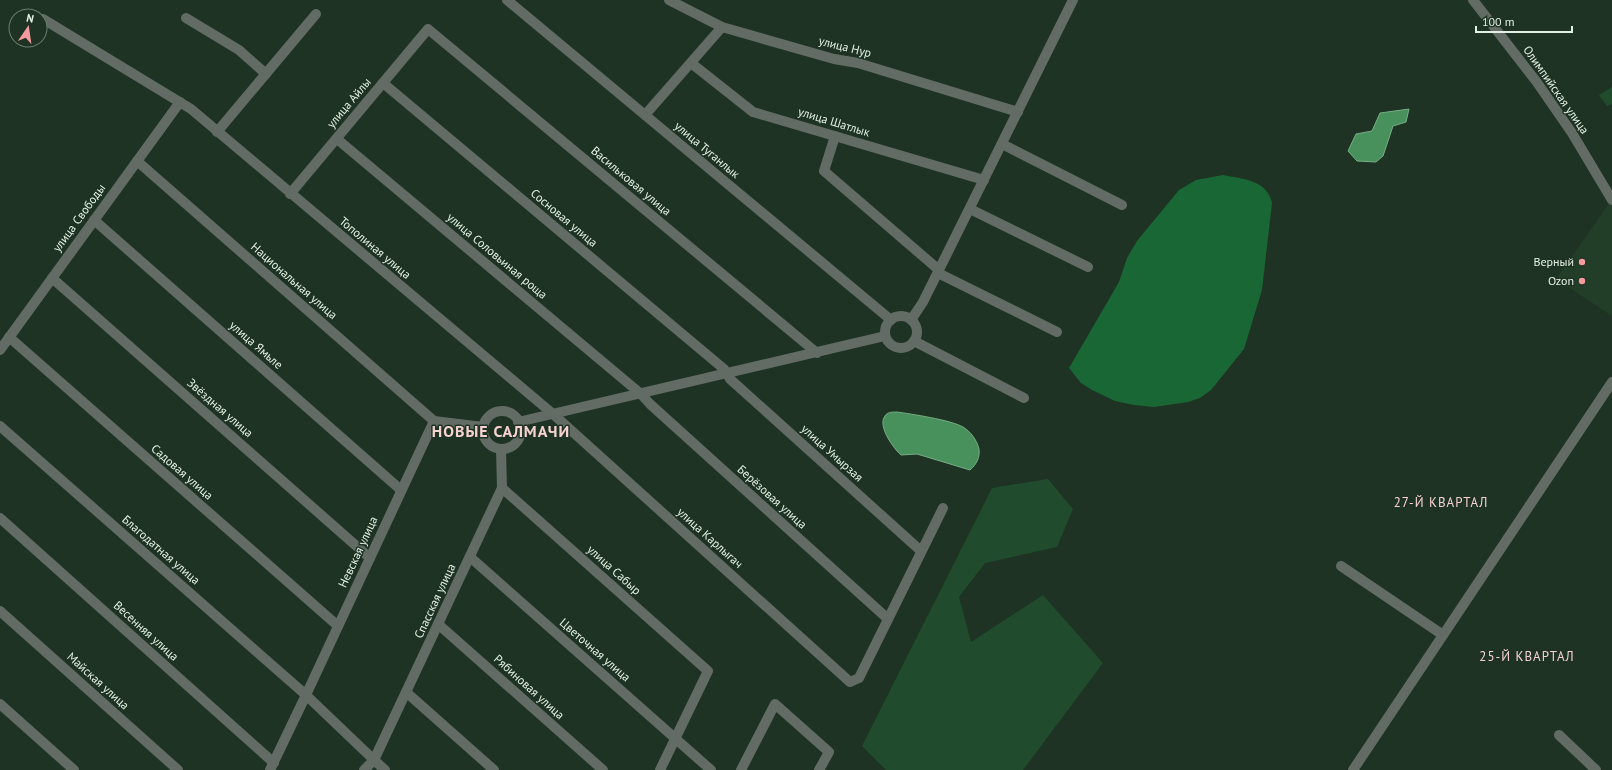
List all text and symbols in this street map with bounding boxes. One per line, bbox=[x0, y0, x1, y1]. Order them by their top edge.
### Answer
north arrow bbox=[8, 8, 48, 48]
scale bar bbox=[1476, 8, 1572, 34]
text: N bbox=[25, 11, 35, 26]
text: 100 m bbox=[1482, 14, 1515, 29]
street label: улица Нур bbox=[817, 33, 873, 60]
street label: Олимпийская улица bbox=[1520, 43, 1592, 137]
street label: улица Айлы bbox=[323, 75, 374, 131]
street label: улица Шатлык bbox=[796, 103, 872, 140]
street label: улица Туганлык bbox=[672, 118, 743, 181]
street label: Васильковая улица bbox=[588, 143, 674, 219]
street label: улица Свободы bbox=[49, 181, 108, 255]
street label: Сосновая улица bbox=[528, 185, 601, 250]
street label: улица Соловьиная роща bbox=[444, 209, 551, 302]
street label: Тополиная улица bbox=[336, 213, 414, 282]
street label: Национальная улица bbox=[248, 239, 341, 322]
place label: Верный bbox=[1533, 254, 1574, 269]
marker: Верный bbox=[1577, 257, 1587, 267]
place label: Ozon bbox=[1548, 273, 1574, 288]
marker: Ozon bbox=[1577, 276, 1587, 286]
street label: улица Ямьле bbox=[227, 317, 286, 372]
street label: Звёздная улица bbox=[184, 375, 256, 440]
district label: НОВЫЕ САЛМАЧИ bbox=[432, 421, 570, 441]
street label: улица Умырзая bbox=[798, 421, 867, 484]
street label: Садовая улица bbox=[148, 441, 216, 503]
street label: Берёзовая улица bbox=[734, 461, 810, 532]
district label: 27-Й КВАРТАЛ bbox=[1394, 494, 1488, 511]
street label: улица Карлыгач bbox=[674, 504, 746, 571]
street label: Благодатная улица bbox=[119, 512, 203, 588]
street label: Невская улица bbox=[335, 514, 381, 590]
street label: улица Сабыр bbox=[584, 542, 644, 598]
street label: Спасская улица bbox=[411, 561, 458, 641]
street label: Весенняя улица bbox=[111, 598, 182, 664]
street label: Цветочная улица bbox=[557, 615, 634, 685]
district label: 25-Й КВАРТАЛ bbox=[1479, 648, 1575, 665]
street label: Майская улица bbox=[64, 649, 133, 713]
street label: Рябиновая улица bbox=[491, 651, 568, 722]

